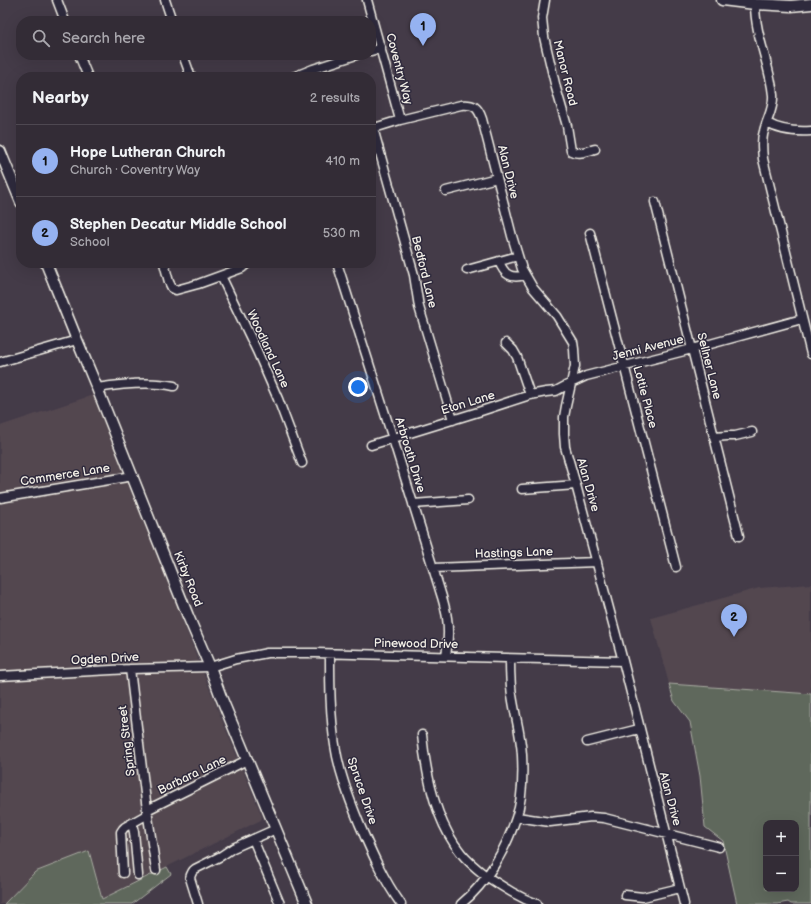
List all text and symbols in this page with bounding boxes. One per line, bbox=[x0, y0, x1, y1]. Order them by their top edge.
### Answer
pin: 1 bbox=[410, 13, 436, 46]
search box bbox=[16, 16, 376, 60]
icon: search bbox=[30, 27, 52, 49]
text: Search here bbox=[62, 29, 145, 48]
street label: Coventry Way bbox=[382, 32, 416, 107]
street label: Manor Road bbox=[550, 39, 580, 108]
text: Nearby bbox=[32, 88, 89, 108]
text: 2 results bbox=[310, 90, 360, 106]
text: Hope Lutheran Church bbox=[70, 143, 225, 162]
street label: Alan Drive bbox=[494, 144, 522, 200]
text: 1 bbox=[42, 153, 48, 169]
text: 410 m bbox=[325, 153, 360, 169]
text: Church · Coventry Way bbox=[70, 162, 200, 178]
text: Stephen Decatur Middle School bbox=[70, 215, 287, 234]
text: 2 bbox=[41, 225, 49, 241]
text: 530 m bbox=[323, 225, 360, 241]
text: School bbox=[70, 234, 110, 250]
street label: Bedford Lane bbox=[408, 234, 440, 310]
street label: Woodland Lane bbox=[243, 308, 293, 390]
street label: Sellner Lane bbox=[693, 331, 725, 401]
street label: Jenni Avenue bbox=[611, 332, 685, 364]
street label: Lottie Place bbox=[629, 364, 661, 430]
your location bbox=[348, 377, 368, 397]
street label: Eton Lane bbox=[439, 388, 497, 418]
street label: Arbroath Drive bbox=[391, 416, 429, 494]
street label: Alan Drive bbox=[573, 457, 603, 513]
street label: Commerce Lane bbox=[19, 461, 111, 489]
street label: Hastings Lane bbox=[475, 544, 553, 562]
street label: Kirby Road bbox=[170, 549, 206, 609]
pin: 2 bbox=[721, 604, 747, 637]
street label: Pinewood Drive bbox=[374, 636, 458, 652]
street label: Ogden Drive bbox=[71, 650, 139, 668]
street label: Spring Street bbox=[115, 705, 139, 777]
street label: Barbara Lane bbox=[155, 752, 229, 798]
street label: Spruce Drive bbox=[343, 755, 381, 827]
street label: Alan Drive bbox=[656, 771, 684, 827]
map controls bbox=[763, 820, 799, 892]
button: + bbox=[763, 820, 799, 856]
button: − bbox=[763, 856, 799, 892]

